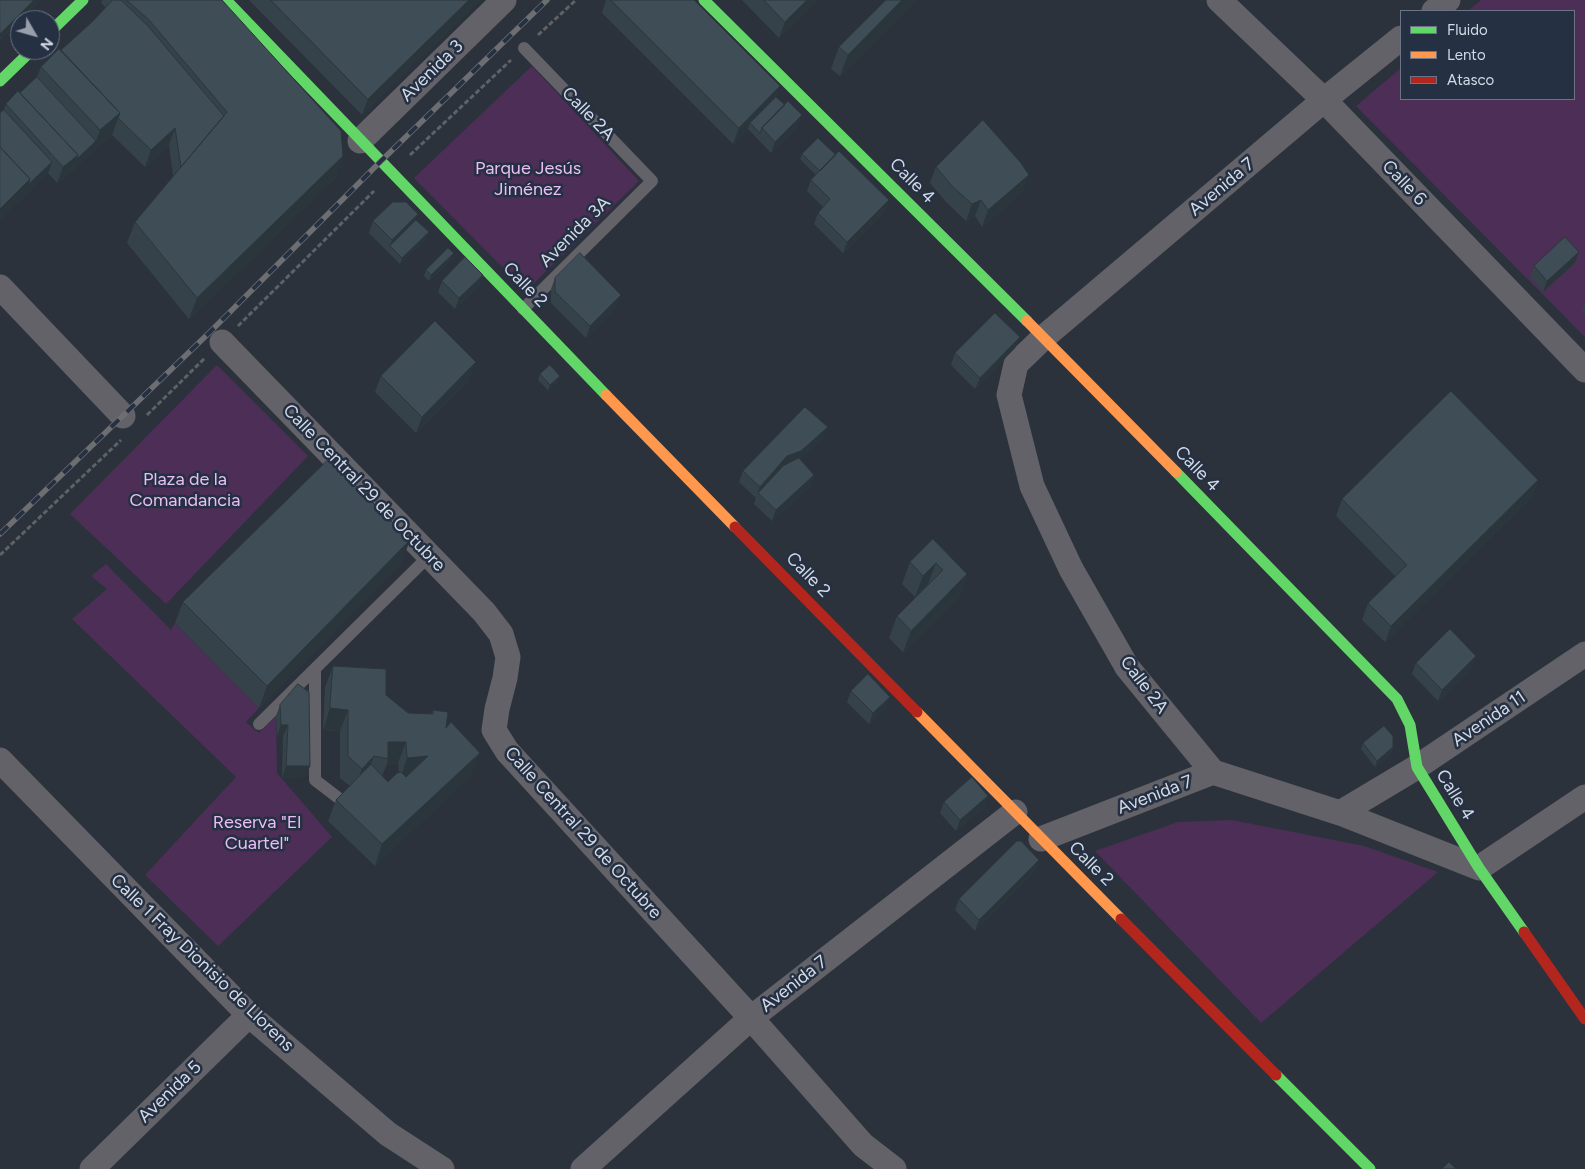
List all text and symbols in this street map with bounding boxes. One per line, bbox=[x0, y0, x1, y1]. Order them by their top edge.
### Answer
north arrow bbox=[10, 10, 60, 60]
legend bbox=[1400, 10, 1575, 100]
text: Fluido bbox=[1447, 21, 1488, 39]
text: N bbox=[36, 34, 56, 53]
street label: Avenida 3 bbox=[396, 36, 468, 106]
text: Lento bbox=[1447, 46, 1486, 64]
text: Atasco bbox=[1447, 71, 1494, 89]
street label: Calle 2A bbox=[557, 83, 619, 145]
street label: Avenida 7 bbox=[1185, 153, 1259, 221]
street label: Calle 4 bbox=[885, 154, 939, 208]
street label: Calle 6 bbox=[1377, 156, 1431, 210]
park label: Parque Jesús Jiménez bbox=[475, 158, 581, 200]
street label: Avenida 3A bbox=[535, 192, 615, 272]
street label: Calle 2 bbox=[498, 258, 552, 312]
street label: Calle Central 29 de Octubre bbox=[278, 400, 450, 576]
street label: Calle 4 bbox=[1170, 442, 1224, 496]
park label: Plaza de la Comandancia bbox=[130, 469, 240, 512]
street label: Calle 2 bbox=[781, 548, 835, 602]
street label: Calle 2A bbox=[1115, 652, 1173, 718]
street label: Avenida 11 bbox=[1448, 686, 1530, 752]
street label: Calle Central 29 de Octubre bbox=[500, 742, 666, 924]
street label: Calle 4 bbox=[1431, 766, 1479, 824]
street label: Avenida 7 bbox=[1114, 771, 1196, 819]
park label: Reserva "El Cuartel" bbox=[213, 812, 301, 854]
street label: Calle 2 bbox=[1064, 837, 1118, 891]
street label: Calle 1 Fray Dionisio de Llorens bbox=[106, 870, 298, 1056]
street label: Avenida 7 bbox=[756, 951, 832, 1017]
street label: Avenida 5 bbox=[134, 1057, 206, 1127]

